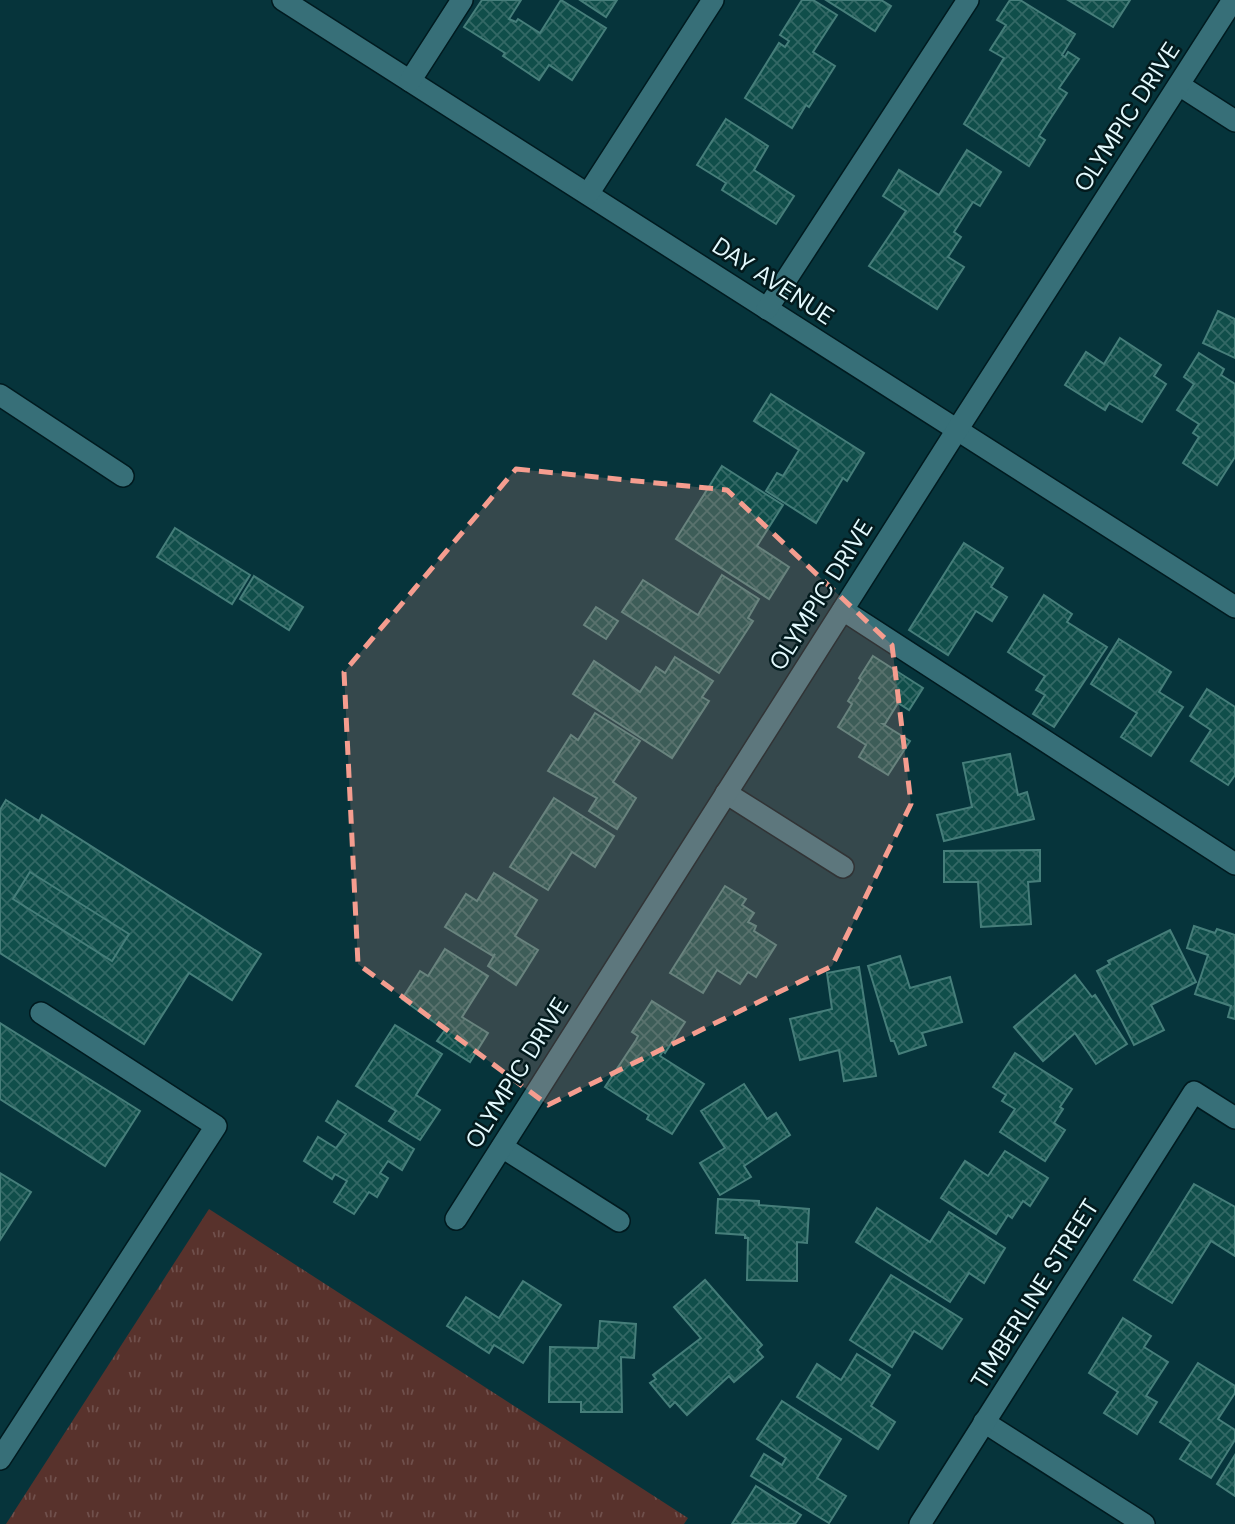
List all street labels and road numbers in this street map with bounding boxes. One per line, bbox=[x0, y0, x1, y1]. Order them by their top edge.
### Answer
street label: OLYMPIC DRIVE bbox=[1067, 36, 1186, 197]
street label: DAY AVENUE bbox=[707, 230, 840, 331]
street label: OLYMPIC DRIVE bbox=[762, 514, 879, 676]
street label: OLYMPIC DRIVE bbox=[458, 992, 575, 1154]
street label: TIMBERLINE STREET bbox=[964, 1193, 1106, 1394]

